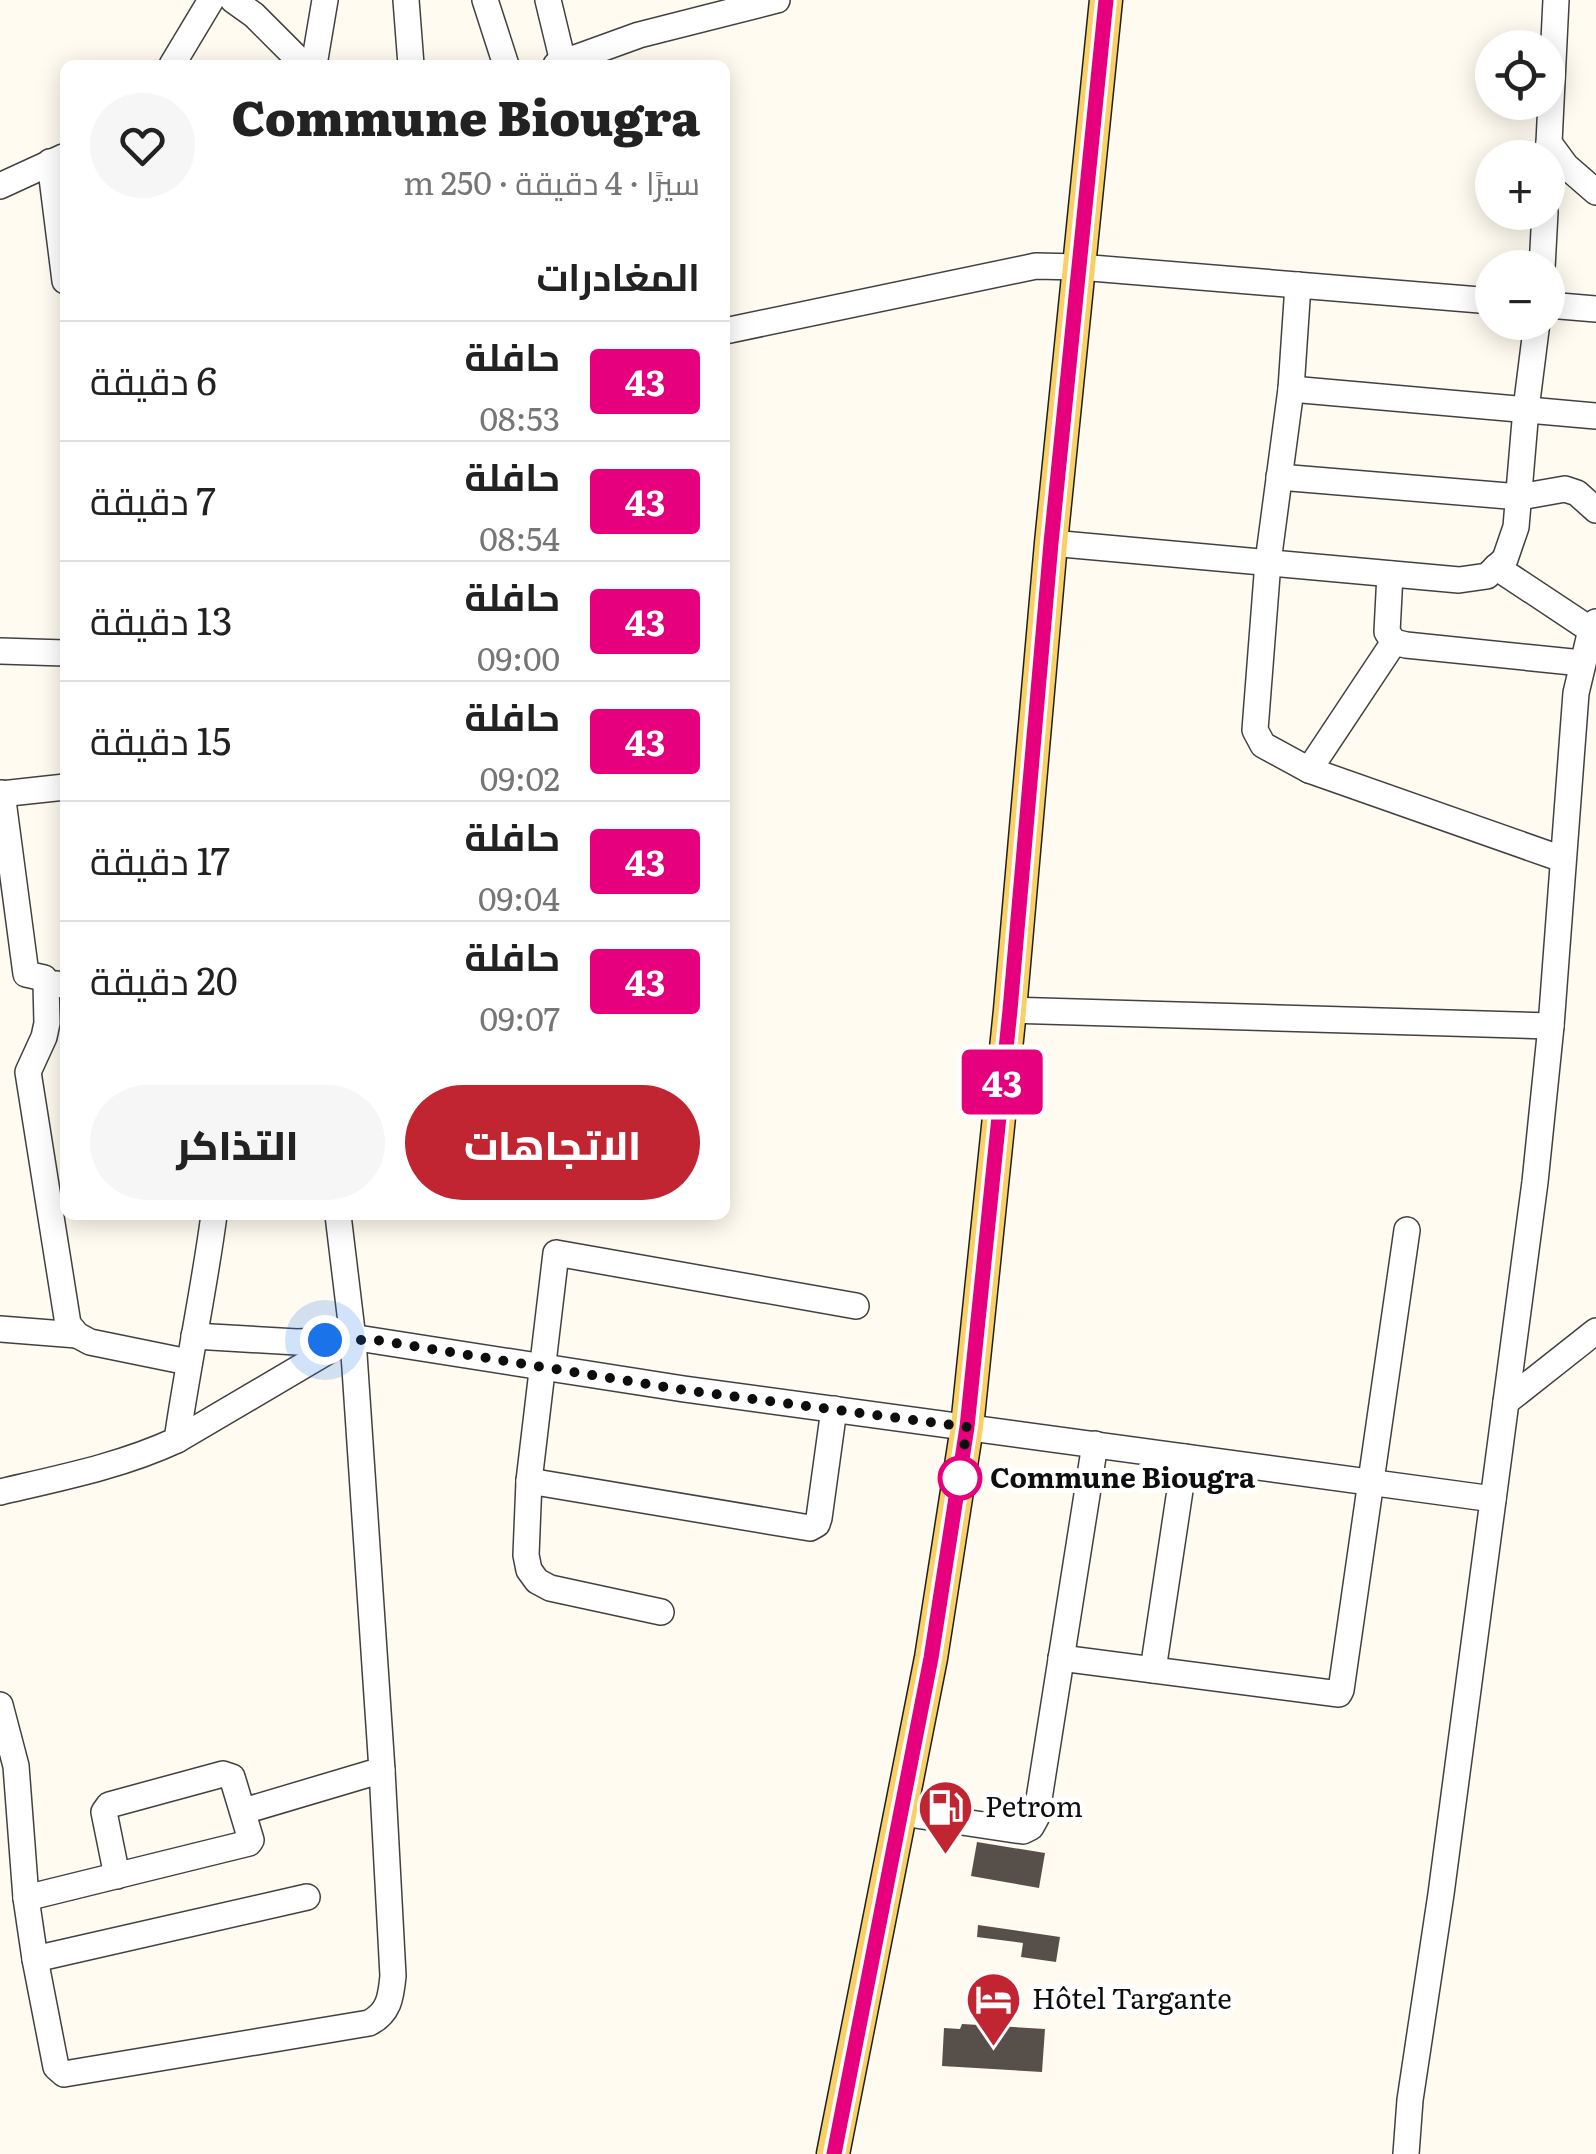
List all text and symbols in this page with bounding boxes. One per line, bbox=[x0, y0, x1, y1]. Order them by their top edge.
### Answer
map controls bbox=[1475, 30, 1565, 340]
button: locate bbox=[1475, 30, 1565, 120]
text: Commune Biougra bbox=[231, 80, 700, 151]
button: heart bbox=[90, 93, 195, 198]
button: + bbox=[1475, 140, 1565, 230]
text: سيرًا · 4 دقيقة · 250 m bbox=[403, 157, 700, 205]
text: المغادرات bbox=[537, 246, 700, 303]
button: − bbox=[1475, 250, 1565, 340]
text: حافلة bbox=[464, 326, 560, 383]
text: 6 دقيقة bbox=[90, 350, 217, 407]
text: 43 bbox=[625, 355, 665, 407]
text: 08:53 bbox=[480, 393, 560, 441]
text: حافلة bbox=[464, 446, 560, 503]
text: 7 دقيقة bbox=[90, 470, 216, 527]
text: 43 bbox=[625, 475, 665, 527]
text: 08:54 bbox=[479, 513, 560, 561]
text: حافلة bbox=[464, 566, 560, 623]
text: 13 دقيقة bbox=[90, 590, 233, 647]
text: 43 bbox=[625, 595, 665, 647]
text: 09:00 bbox=[477, 633, 560, 681]
text: حافلة bbox=[464, 686, 560, 743]
text: 15 دقيقة bbox=[90, 710, 231, 767]
text: 43 bbox=[625, 715, 665, 767]
text: 09:02 bbox=[480, 753, 560, 801]
text: حافلة bbox=[464, 806, 560, 863]
text: 17 دقيقة bbox=[90, 830, 230, 887]
text: 43 bbox=[625, 835, 665, 887]
text: 09:04 bbox=[478, 873, 560, 921]
text: حافلة bbox=[464, 926, 560, 983]
text: 20 دقيقة bbox=[90, 950, 238, 1007]
text: 43 bbox=[625, 955, 665, 1007]
text: 09:07 bbox=[479, 993, 560, 1041]
line badge: 43 bbox=[957, 1050, 1047, 1114]
text: 43 bbox=[982, 1056, 1022, 1108]
button: التذاكر bbox=[90, 1085, 385, 1200]
button: الاتجاهات bbox=[405, 1085, 700, 1200]
your location bbox=[300, 1315, 350, 1365]
place label: Commune Biougra bbox=[990, 1455, 1256, 1497]
marker: Commune Biougra bbox=[939, 1457, 981, 1499]
fuel station icon: Petrom bbox=[916, 1777, 976, 1856]
place label: Petrom bbox=[985, 1784, 1083, 1826]
hotel icon: Hôtel Targante bbox=[963, 1969, 1023, 2048]
place label: Hôtel Targante bbox=[1032, 1976, 1232, 2018]

